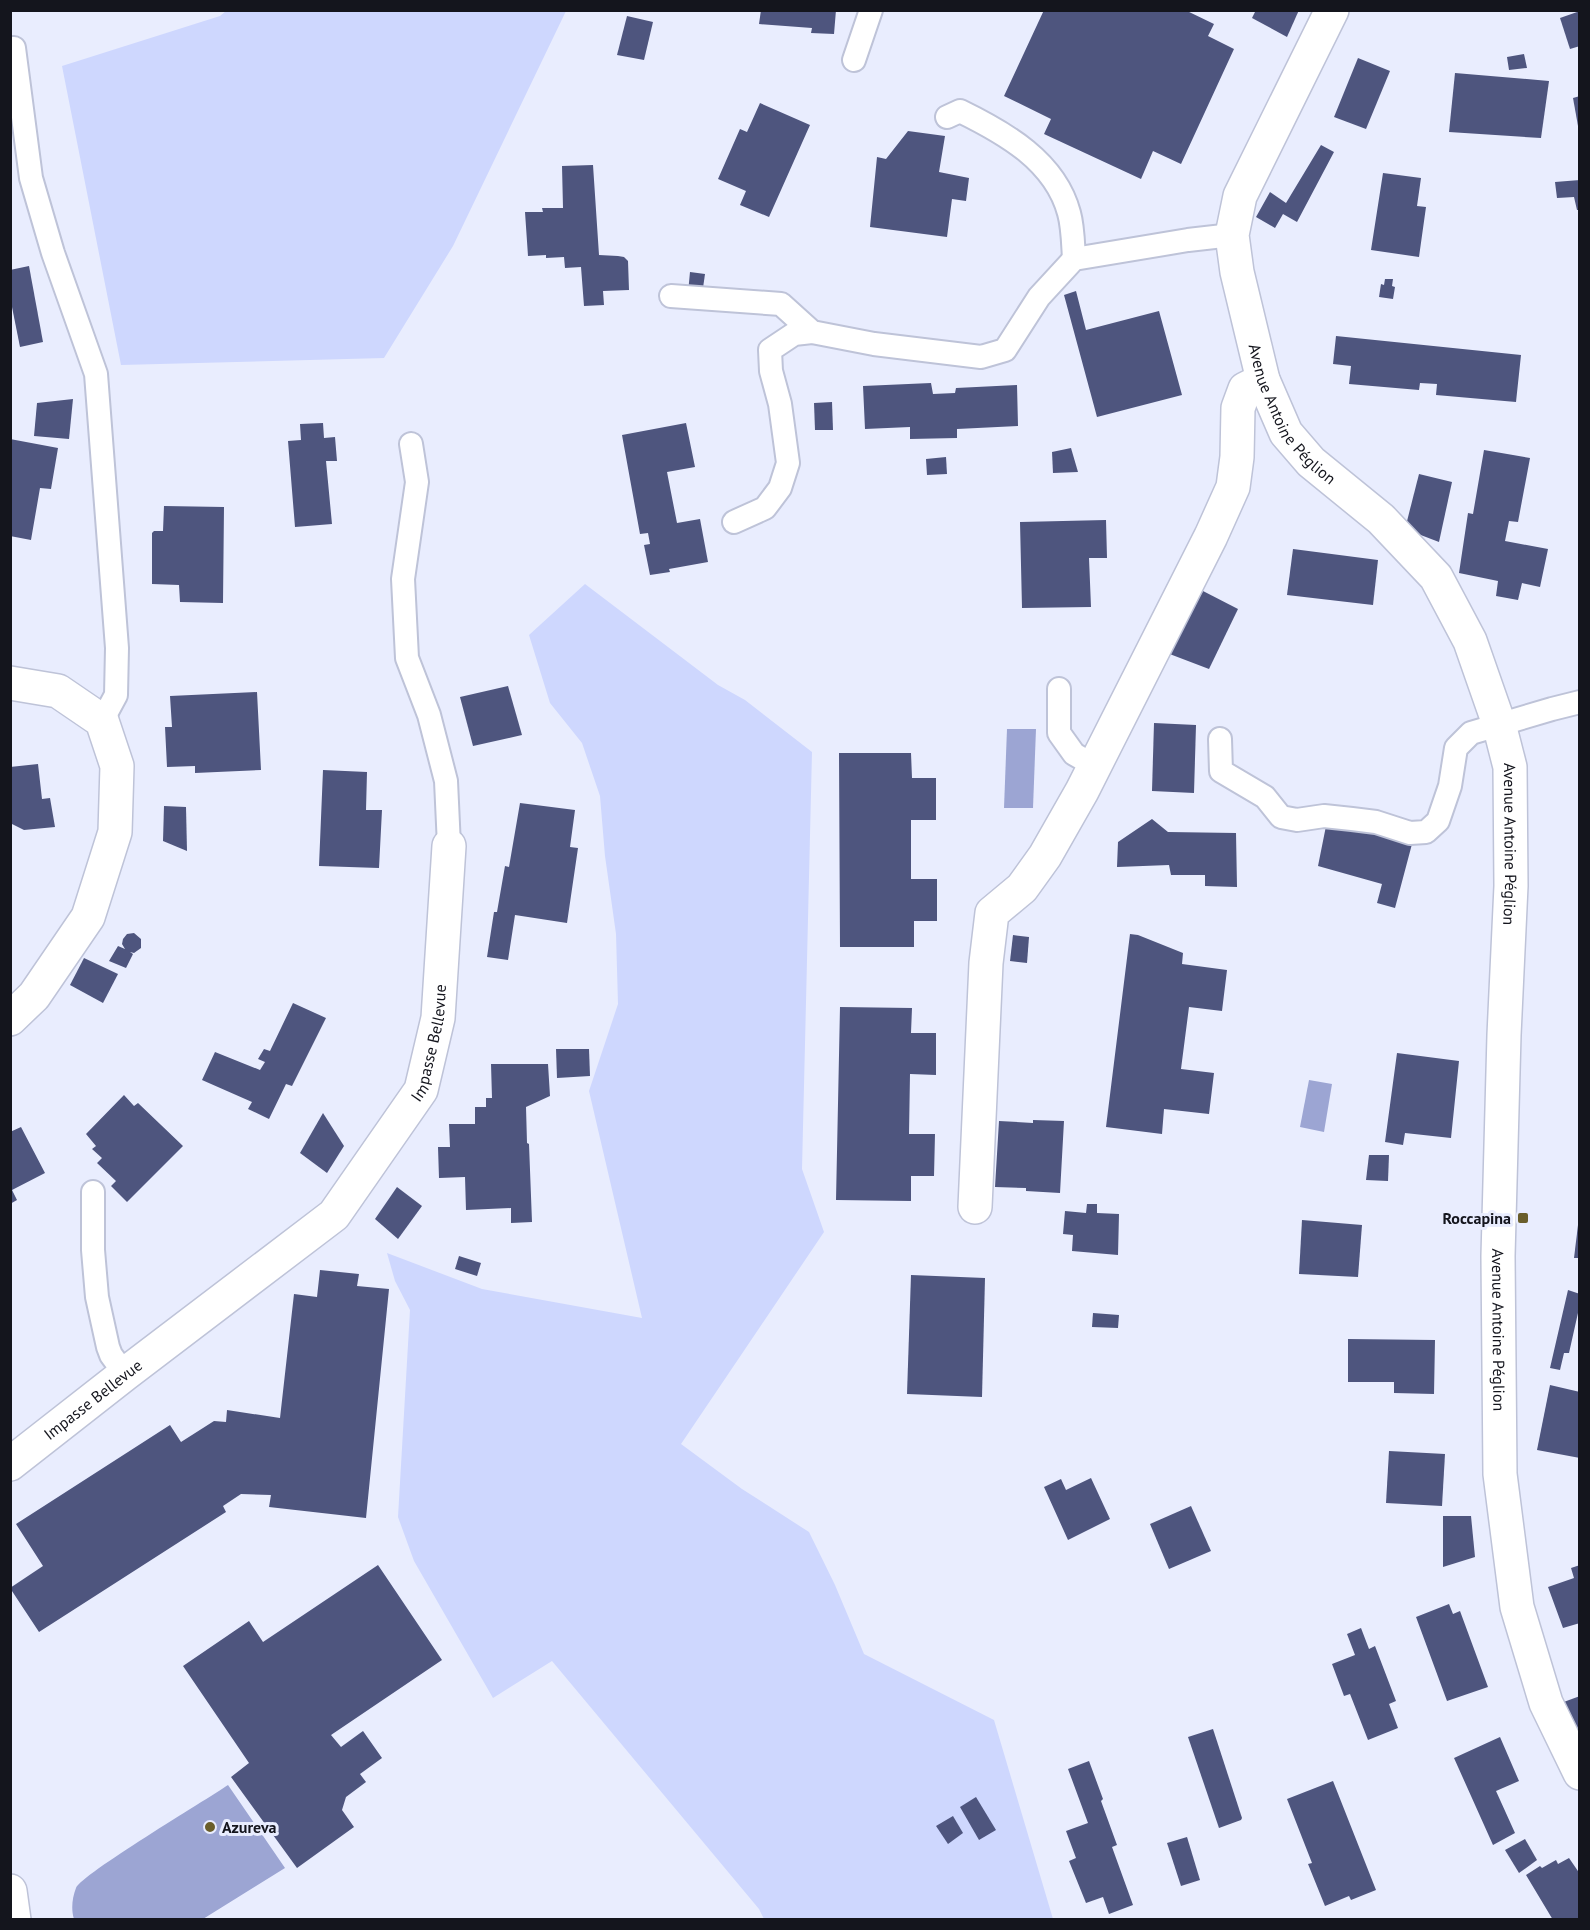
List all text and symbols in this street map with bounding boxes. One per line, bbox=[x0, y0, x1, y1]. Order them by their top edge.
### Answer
street label: Avenue Antoine Péglion bbox=[1245, 342, 1340, 488]
street label: Avenue Antoine Péglion bbox=[1499, 763, 1521, 926]
street label: Impasse Bellevue bbox=[406, 984, 450, 1105]
place label: Roccapina bbox=[1442, 1208, 1511, 1228]
marker: Roccapina bbox=[1516, 1211, 1530, 1225]
street label: Avenue Antoine Péglion bbox=[1488, 1248, 1509, 1411]
street label: Impasse Bellevue bbox=[40, 1355, 146, 1444]
place label: Azureva bbox=[222, 1817, 277, 1837]
marker: Azureva bbox=[203, 1820, 217, 1834]

